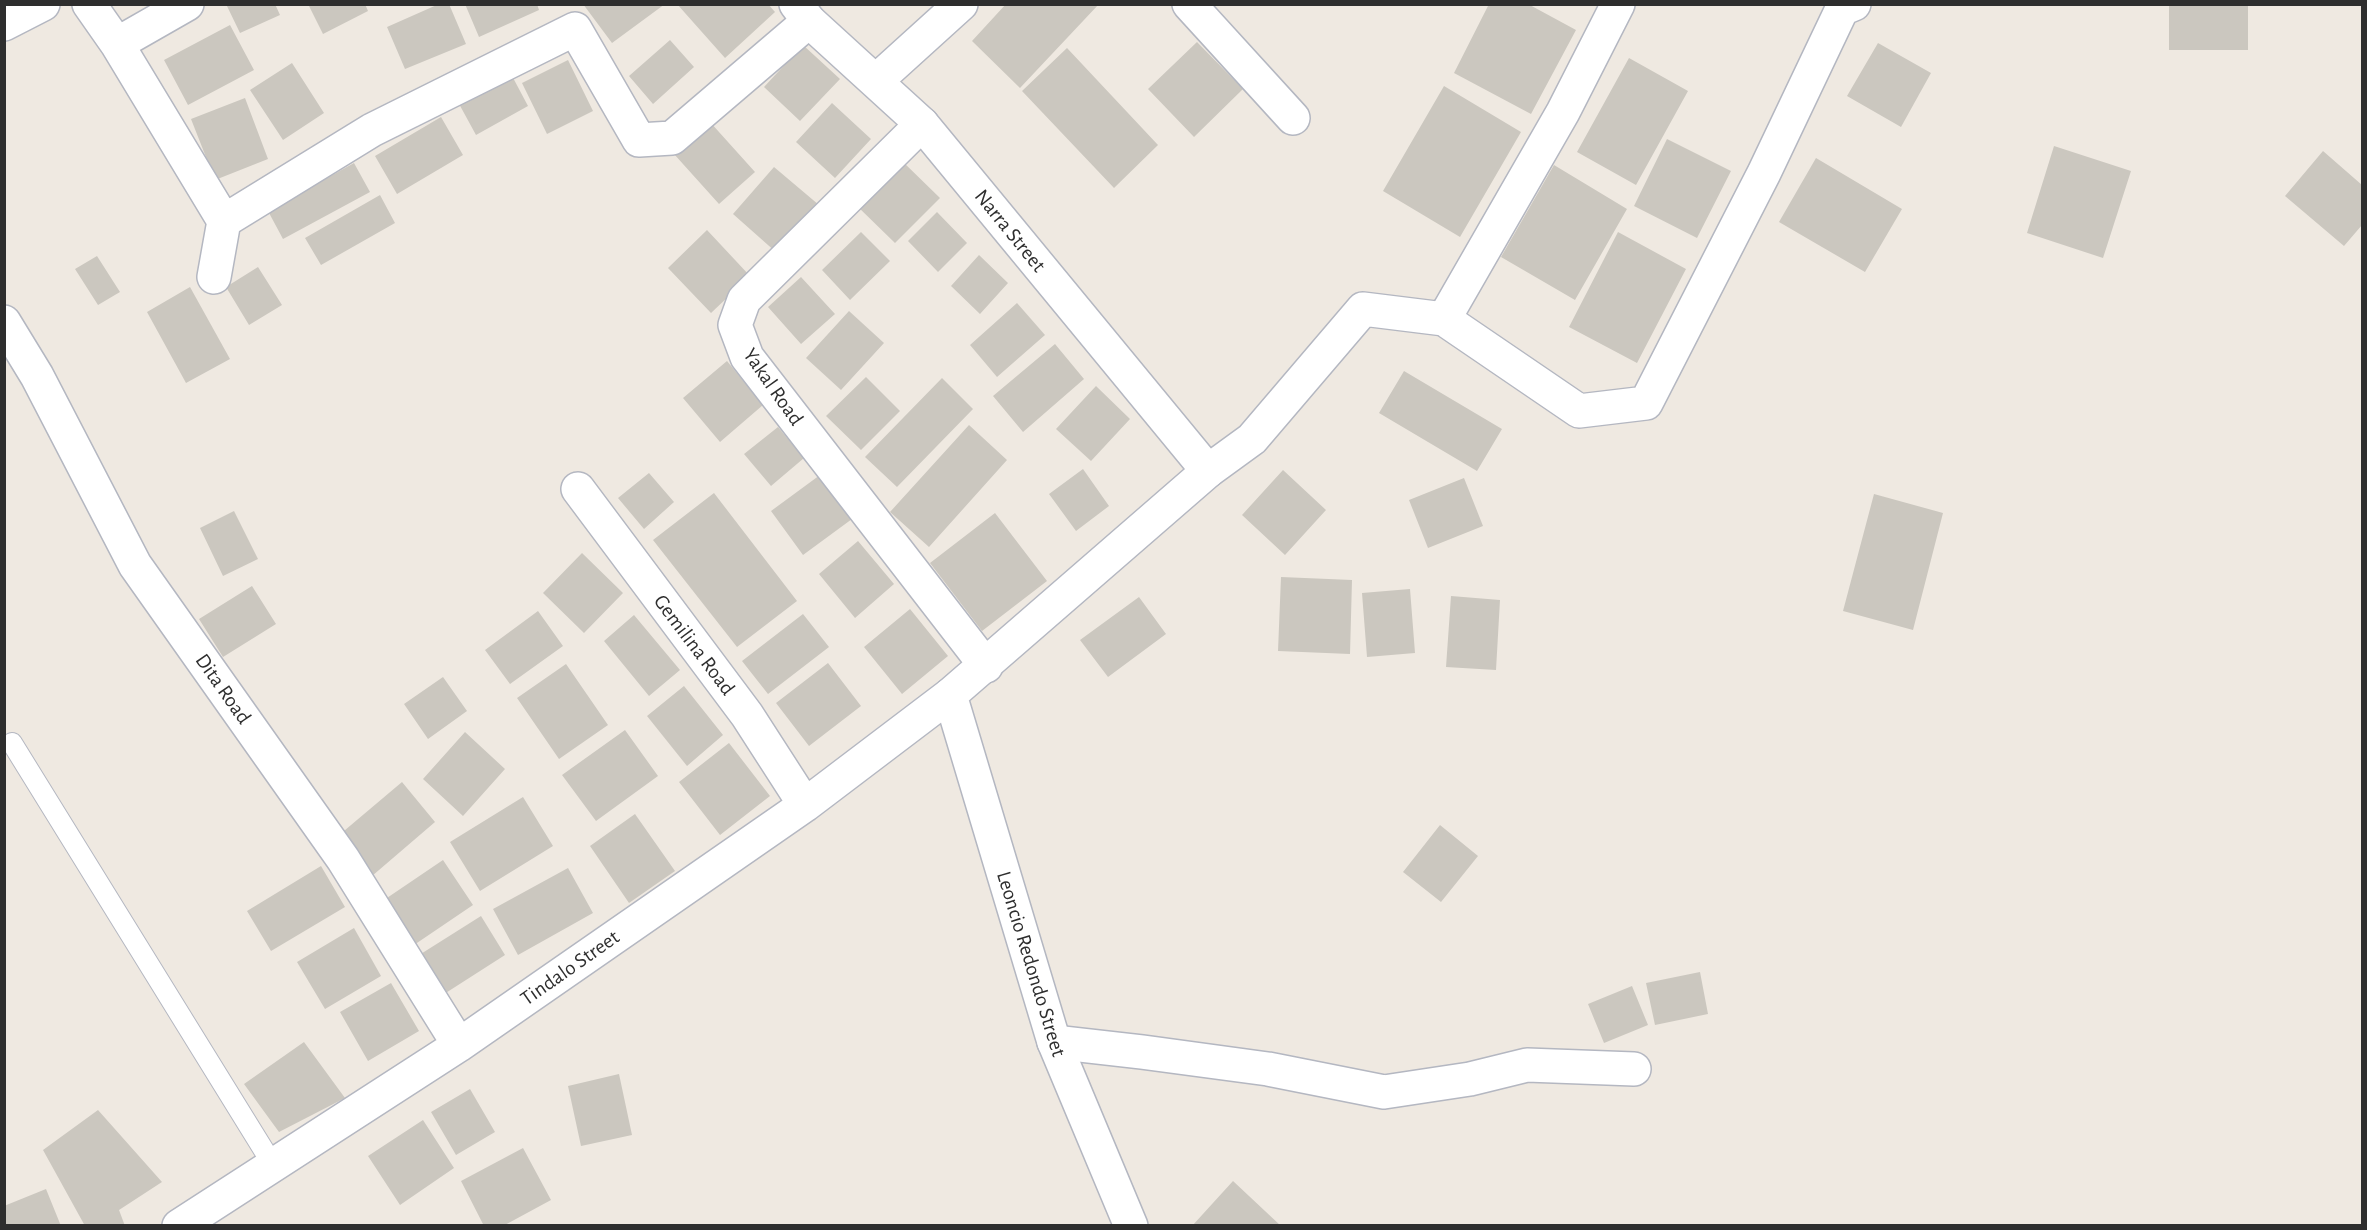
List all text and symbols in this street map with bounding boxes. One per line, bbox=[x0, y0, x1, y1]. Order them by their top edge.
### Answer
street label: Narra Street bbox=[969, 184, 1051, 278]
street label: Yakal Road bbox=[737, 343, 809, 431]
street label: Gemilina Road bbox=[648, 590, 740, 700]
street label: Dita Road bbox=[190, 649, 256, 729]
street label: Leoncio Redondo Street bbox=[991, 868, 1071, 1060]
street label: Tindalo Street bbox=[516, 925, 624, 1011]

